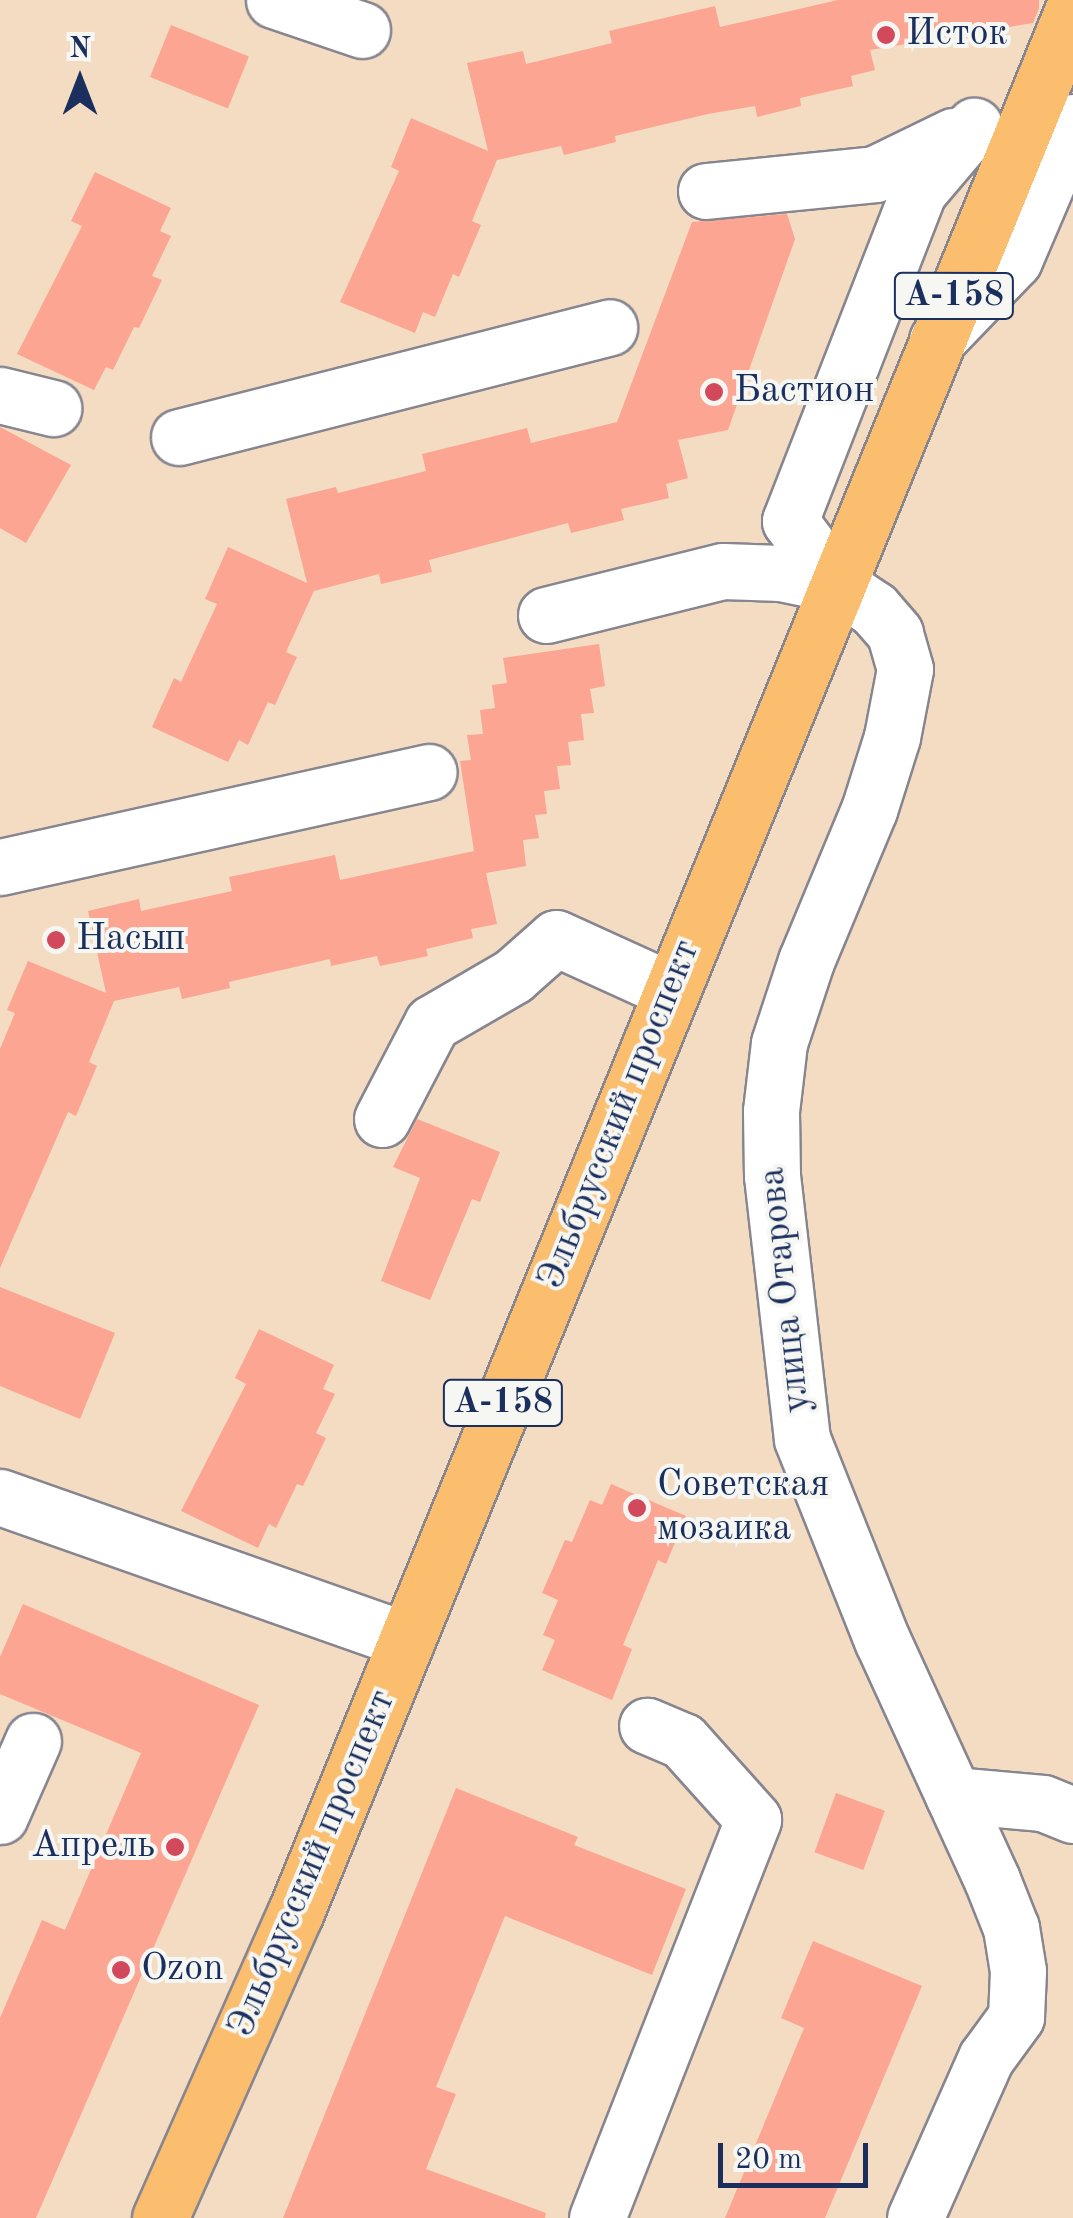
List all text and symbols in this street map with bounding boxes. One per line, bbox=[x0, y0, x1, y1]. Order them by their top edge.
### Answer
place label: Исток bbox=[906, 12, 1008, 58]
marker: Исток bbox=[875, 24, 897, 46]
north arrow bbox=[30, 30, 130, 130]
text: N bbox=[69, 36, 91, 64]
road number: А-158 bbox=[892, 266, 1016, 326]
place label: Бастион bbox=[734, 369, 874, 415]
marker: Бастион bbox=[703, 381, 725, 403]
place label: Насып bbox=[76, 917, 185, 963]
marker: Насып bbox=[45, 929, 67, 951]
street label: Эльбрусский проспект bbox=[529, 934, 711, 1296]
street label: улица Отарова bbox=[750, 1165, 822, 1415]
road number: А-158 bbox=[440, 1373, 566, 1433]
place label: Советская мозаика bbox=[657, 1463, 829, 1552]
marker: Советская мозаика bbox=[626, 1497, 648, 1519]
street label: Эльбрусский проспект bbox=[219, 1684, 407, 2044]
place label: Апрель bbox=[31, 1824, 155, 1870]
marker: Апрель bbox=[164, 1836, 186, 1858]
place label: Ozon bbox=[141, 1947, 224, 1993]
marker: Ozon bbox=[110, 1959, 132, 1981]
scale bar bbox=[723, 2123, 873, 2185]
text: 20 m bbox=[735, 2145, 802, 2175]

